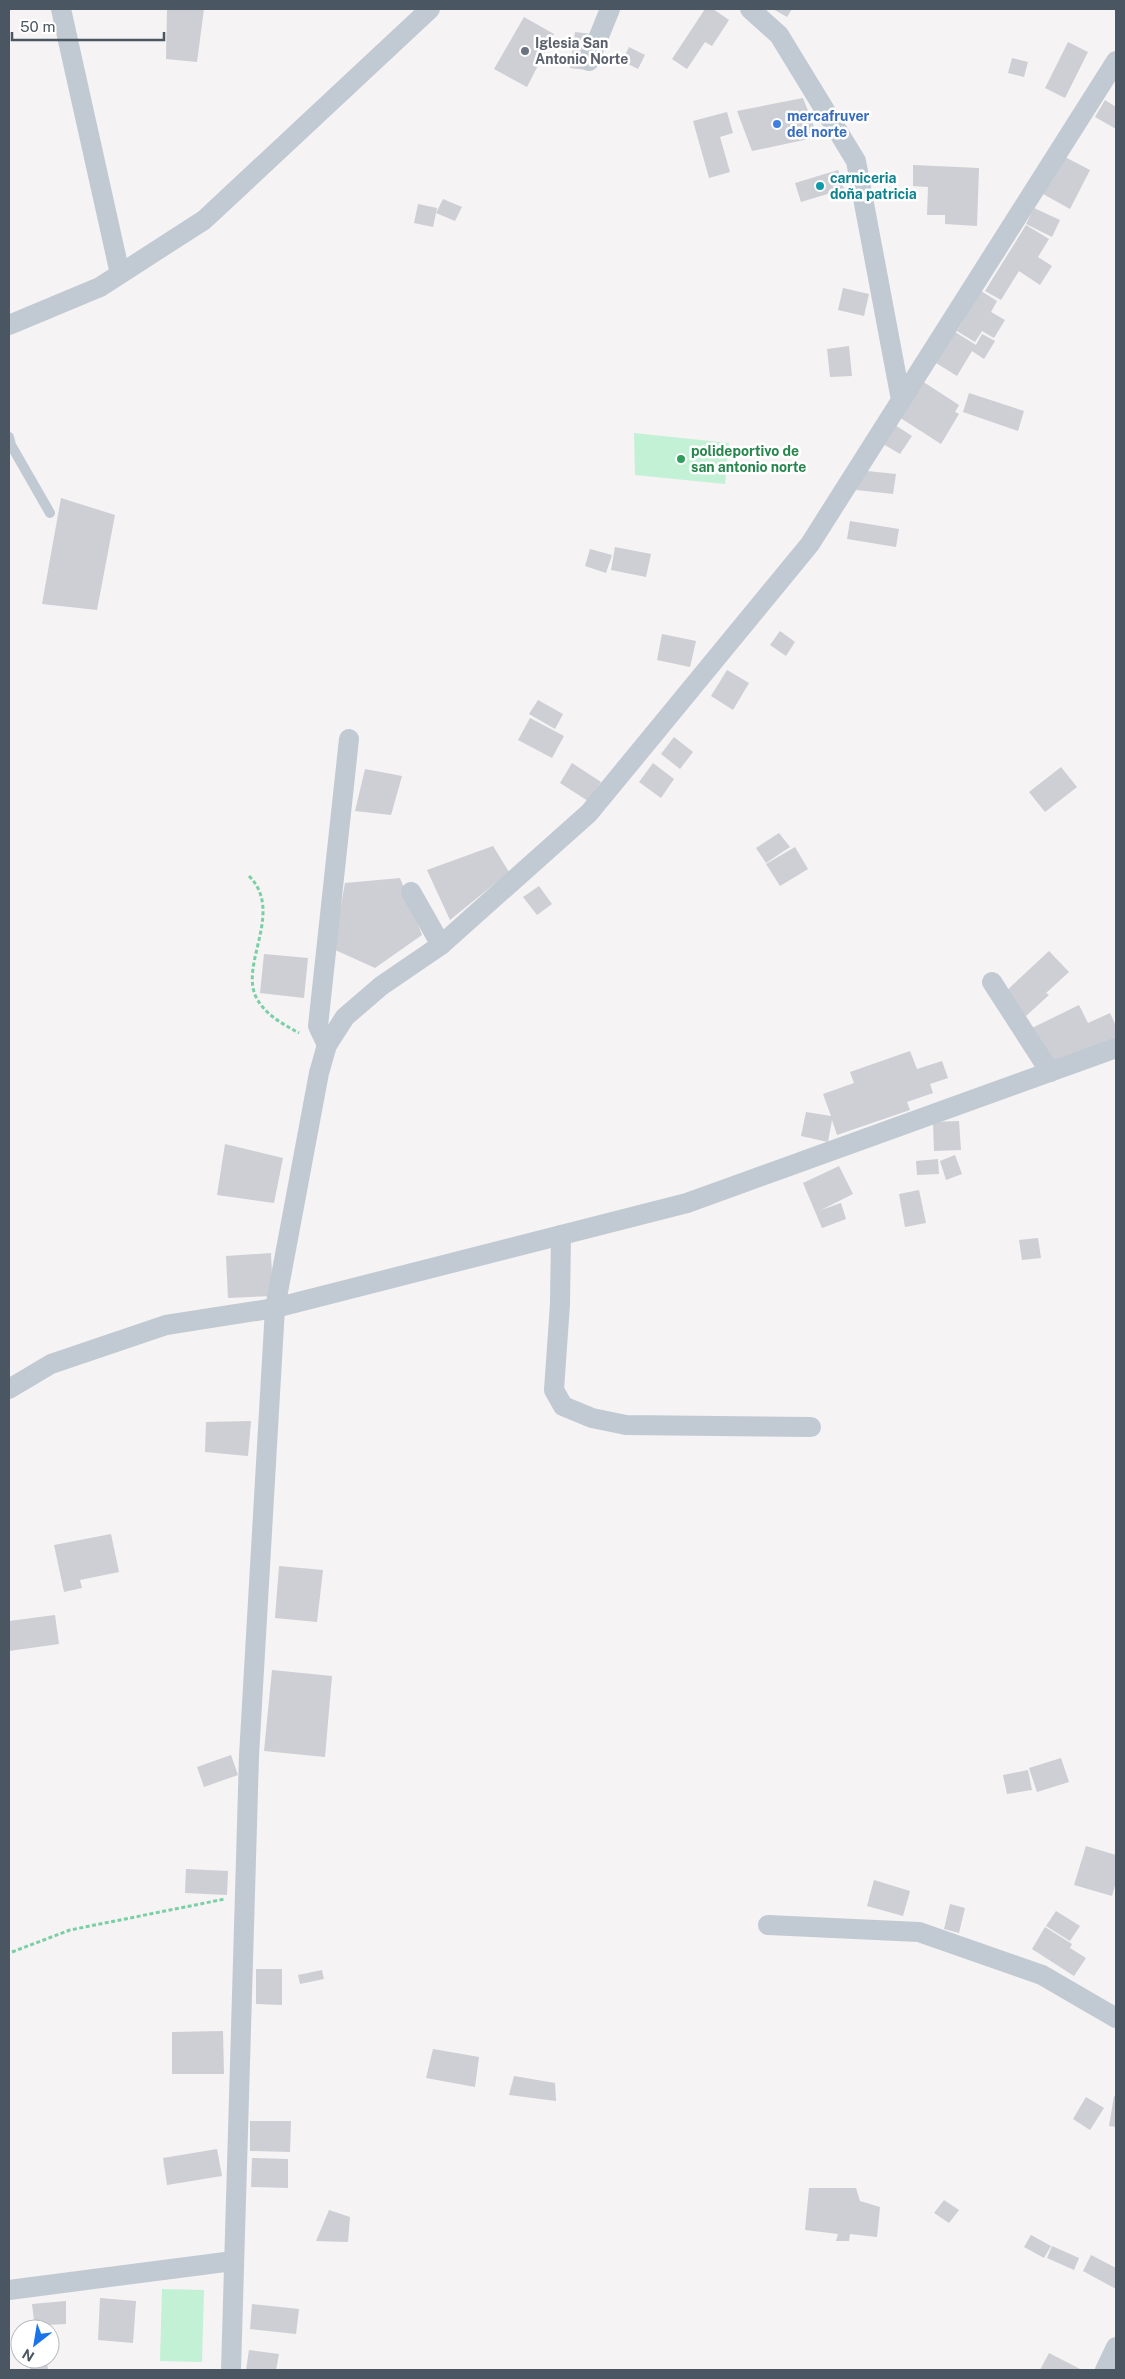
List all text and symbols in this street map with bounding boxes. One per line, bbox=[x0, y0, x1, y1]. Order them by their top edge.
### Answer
scale bar bbox=[12, 10, 165, 42]
text: 50 m bbox=[20, 18, 55, 35]
place label: Iglesia San Antonio Norte bbox=[535, 35, 628, 67]
marker: Iglesia San Antonio Norte bbox=[519, 45, 531, 57]
place label: mercafruver del norte bbox=[787, 108, 870, 140]
marker: mercafruver del norte bbox=[771, 118, 783, 130]
place label: carniceria doña patricia bbox=[830, 170, 917, 202]
marker: carniceria doña patricia bbox=[814, 180, 826, 192]
place label: polideportivo de san antonio norte bbox=[691, 443, 806, 475]
marker: polideportivo de san antonio norte bbox=[675, 453, 687, 465]
north arrow bbox=[10, 2319, 60, 2369]
text: N bbox=[19, 2345, 37, 2365]

